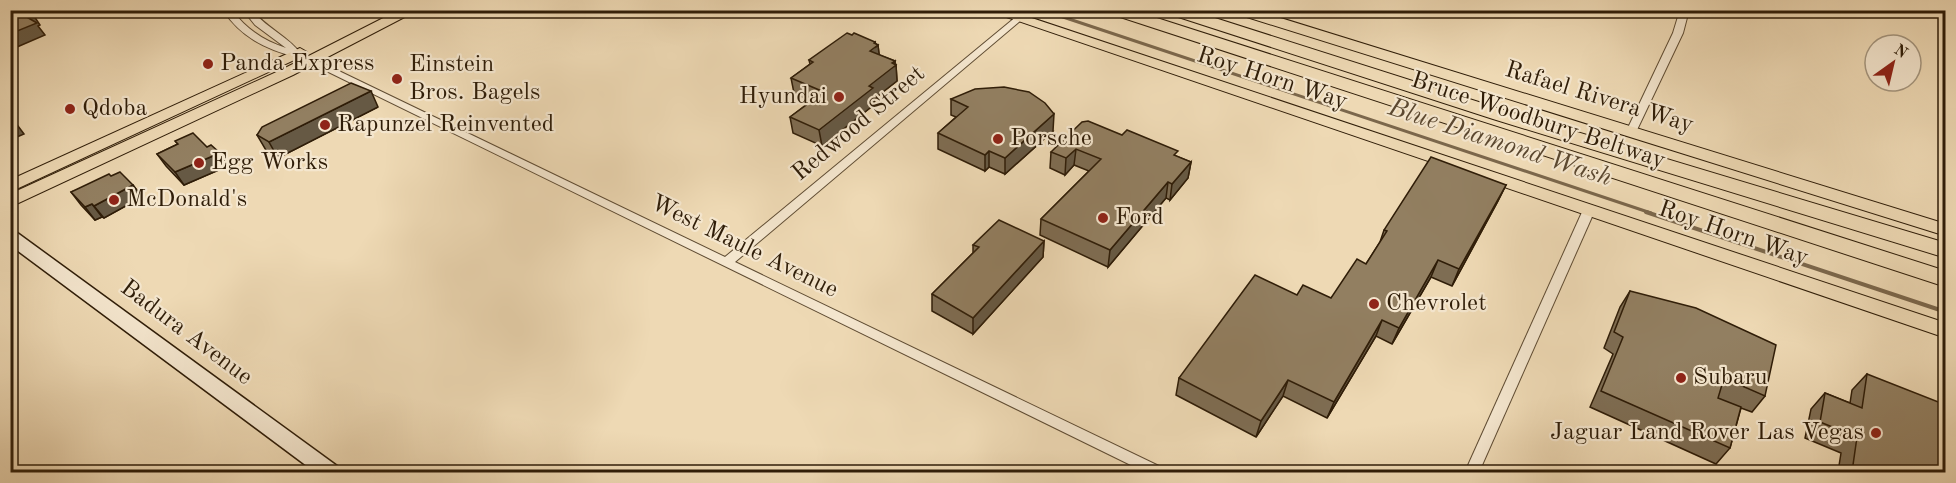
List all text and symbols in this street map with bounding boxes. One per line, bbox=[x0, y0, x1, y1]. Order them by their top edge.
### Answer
north arrow bbox=[1863, 33, 1923, 93]
text: N bbox=[1891, 42, 1910, 63]
street label: Roy Horn Way bbox=[1194, 43, 1351, 115]
place label: Panda Express bbox=[220, 52, 374, 76]
place label: Einstein Bros. Bagels bbox=[409, 53, 540, 105]
marker: Panda Express bbox=[201, 57, 215, 71]
street label: Rafael Rivera Way bbox=[1502, 58, 1696, 138]
street label: Redwood Street bbox=[788, 62, 930, 186]
street label: Bruce Woodbury Beltway bbox=[1408, 68, 1668, 174]
marker: Einstein Bros. Bagels bbox=[390, 72, 404, 86]
place label: Hyundai bbox=[739, 85, 827, 109]
marker: Hyundai bbox=[832, 90, 846, 104]
water label: Blue Diamond Wash bbox=[1384, 94, 1615, 191]
place label: Qdoba bbox=[82, 97, 148, 121]
marker: Qdoba bbox=[63, 102, 77, 116]
place label: Rapunzel Reinvented bbox=[337, 113, 554, 137]
marker: Rapunzel Reinvented bbox=[318, 118, 332, 132]
place label: Porsche bbox=[1010, 127, 1092, 151]
marker: Porsche bbox=[991, 132, 1005, 146]
place label: Egg Works bbox=[211, 151, 328, 175]
marker: Egg Works bbox=[192, 156, 206, 170]
place label: McDonald's bbox=[126, 188, 247, 212]
street label: West Maule Avenue bbox=[647, 191, 841, 303]
marker: McDonald's bbox=[107, 193, 121, 207]
street label: Roy Horn Way bbox=[1655, 197, 1811, 271]
place label: Ford bbox=[1115, 206, 1164, 230]
marker: Ford bbox=[1096, 211, 1110, 225]
street label: Badura Avenue bbox=[116, 276, 256, 390]
place label: Chevrolet bbox=[1386, 292, 1487, 316]
marker: Chevrolet bbox=[1367, 297, 1381, 311]
place label: Subaru bbox=[1693, 366, 1768, 390]
marker: Subaru bbox=[1674, 371, 1688, 385]
place label: Jaguar Land Rover Las Vegas bbox=[1550, 421, 1864, 445]
marker: Jaguar Land Rover Las Vegas bbox=[1869, 426, 1883, 440]

